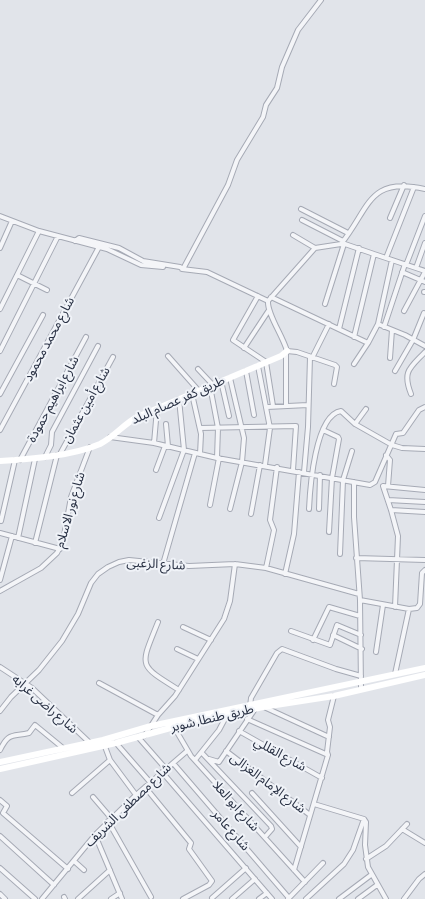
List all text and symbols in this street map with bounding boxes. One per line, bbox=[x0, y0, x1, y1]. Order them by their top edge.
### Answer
street label: شارع محمد محمود bbox=[20, 294, 78, 384]
street label: شارع ابراهيم حمودة bbox=[24, 353, 82, 445]
street label: شارع أمين عثمان bbox=[59, 364, 113, 446]
street label: طريق كفر عصام البلد bbox=[129, 372, 227, 428]
street label: شارع نور الاسلام bbox=[52, 470, 88, 550]
street label: شارع الزغبى bbox=[126, 555, 186, 573]
street label: شارع راضى غرابه bbox=[9, 671, 81, 737]
street label: طريق طنطا, شوبر bbox=[169, 701, 255, 735]
street label: شارع القللي bbox=[251, 733, 309, 775]
street label: شارع الإمام الغزالى bbox=[227, 750, 309, 816]
street label: شارع مصطفى الشريف bbox=[82, 760, 174, 850]
street label: شارع ابو العلا bbox=[209, 777, 263, 835]
street label: شارع عامر bbox=[209, 806, 253, 854]

